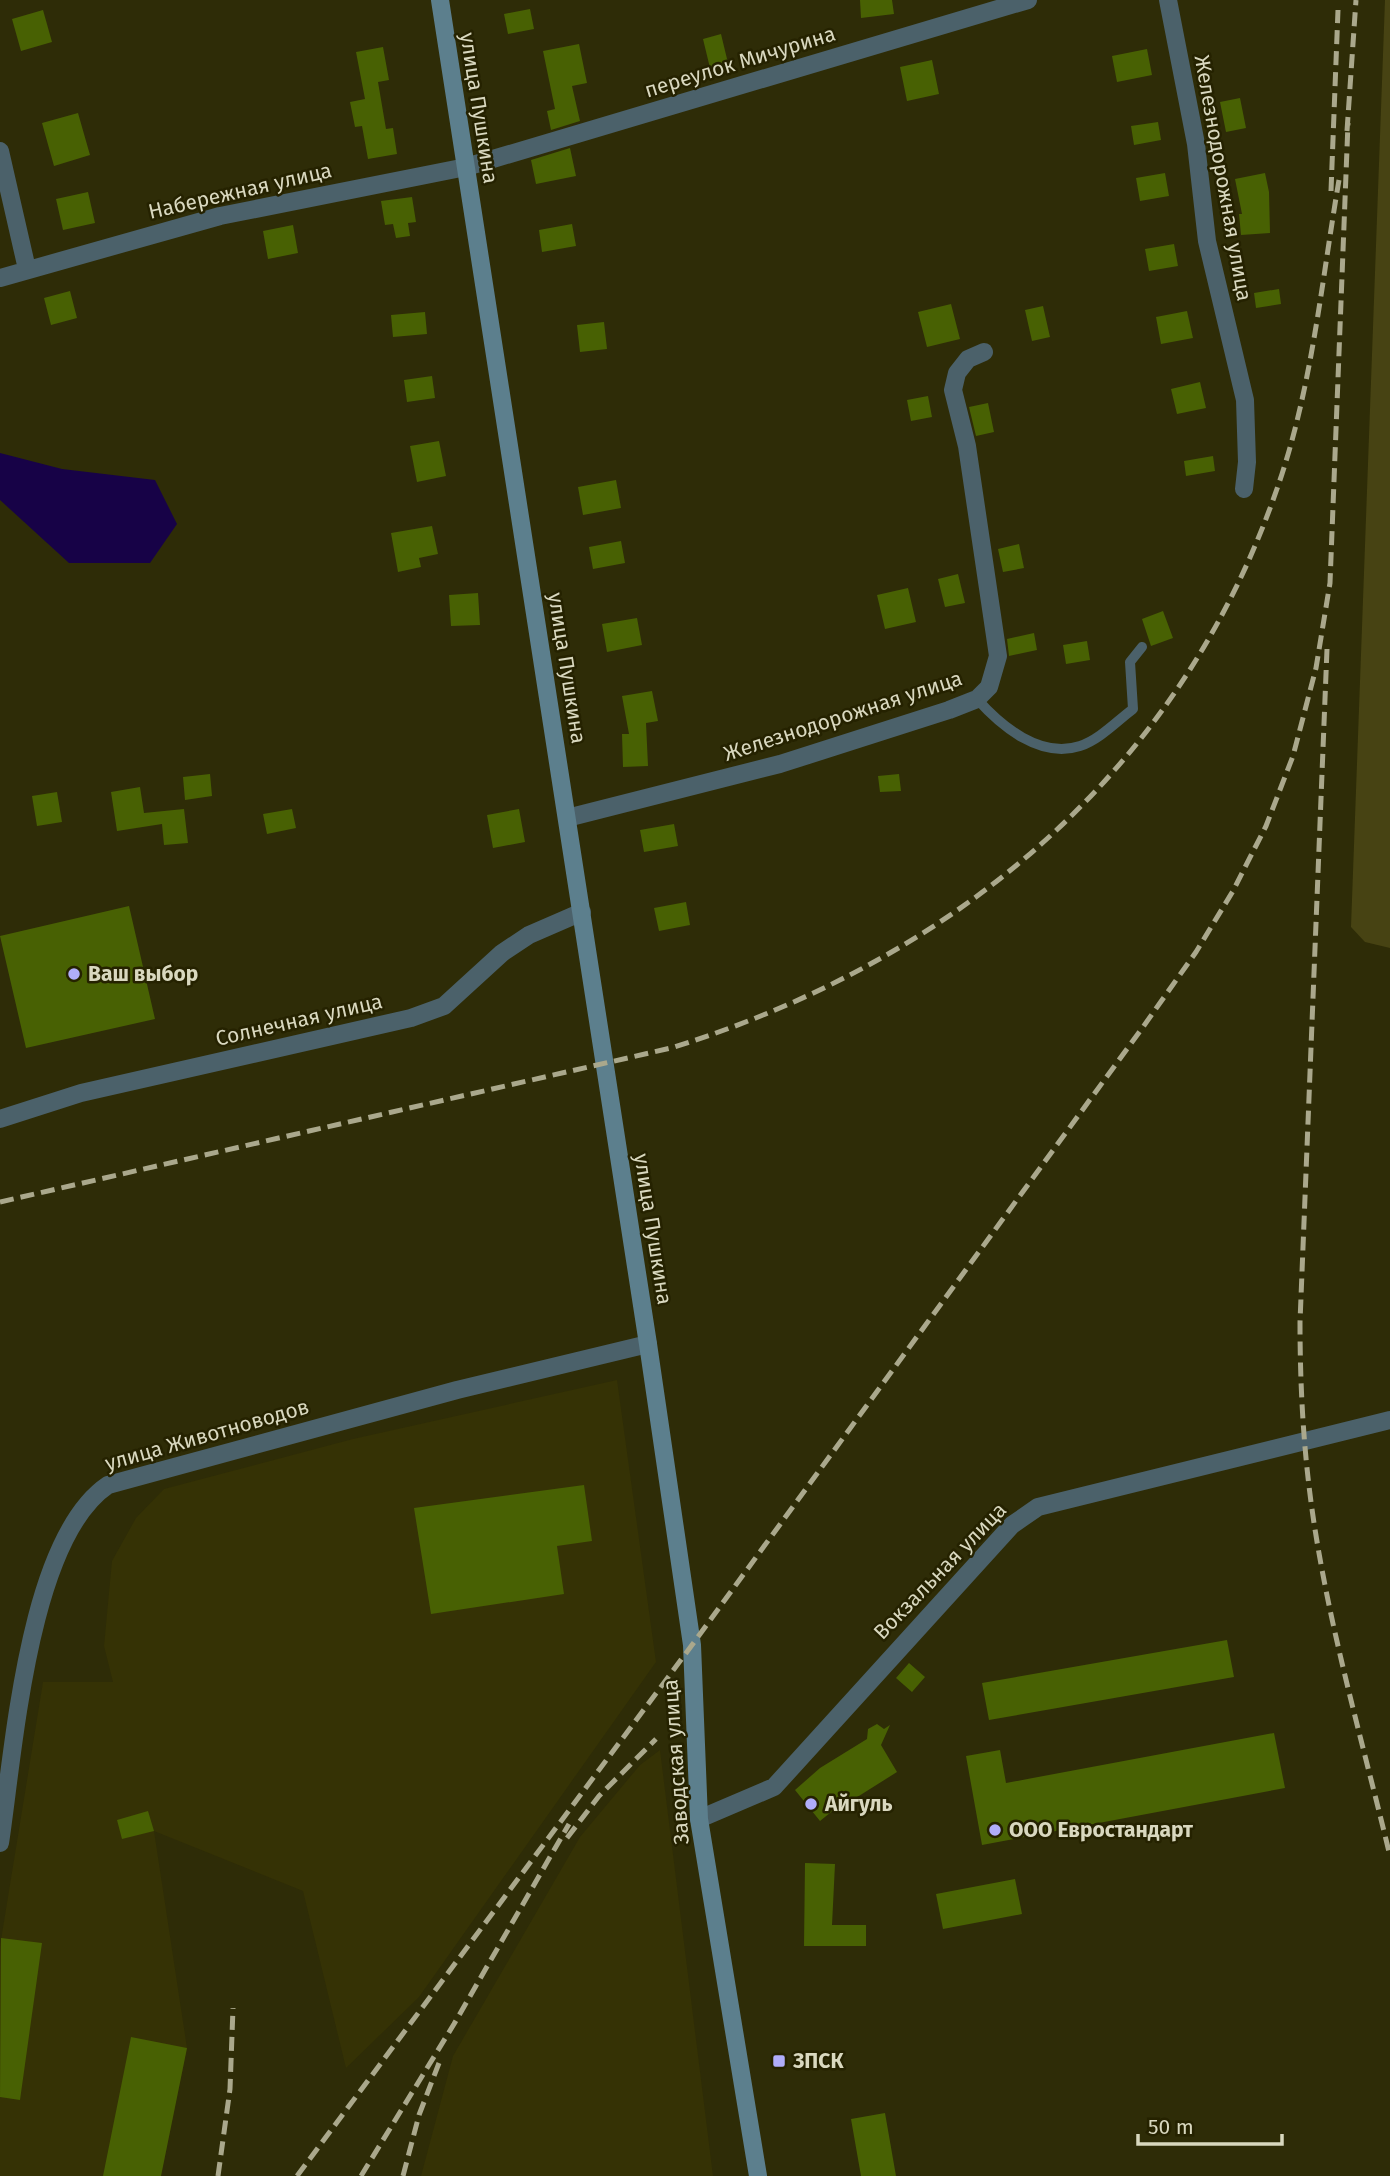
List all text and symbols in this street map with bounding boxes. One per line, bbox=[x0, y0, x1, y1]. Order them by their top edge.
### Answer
street label: переулок Мичурина bbox=[641, 21, 839, 103]
street label: улица Пушкина bbox=[454, 31, 504, 185]
street label: Железнодорожная улица bbox=[1189, 53, 1257, 303]
street label: Набережная улица bbox=[146, 157, 334, 225]
street label: улица Пушкина bbox=[542, 591, 592, 745]
street label: Железнодорожная улица bbox=[720, 665, 966, 767]
place label: Ваш выбор bbox=[88, 961, 198, 987]
marker: Ваш выбор bbox=[66, 966, 82, 982]
street label: Солнечная улица bbox=[213, 988, 385, 1052]
street label: улица Пушкина bbox=[628, 1152, 678, 1306]
street label: улица Животноводов bbox=[102, 1393, 312, 1477]
street label: Вокзальная улица bbox=[868, 1497, 1012, 1645]
street label: Заводская улица bbox=[657, 1679, 695, 1845]
place label: Айгуль bbox=[824, 1791, 892, 1817]
marker: Айгуль bbox=[803, 1796, 819, 1812]
place label: ООО Евростандарт bbox=[1009, 1817, 1194, 1843]
marker: ООО Евростандарт bbox=[987, 1822, 1003, 1838]
place label: ЗПСК bbox=[792, 2048, 844, 2074]
marker: ЗПСК bbox=[771, 2053, 787, 2069]
scale bar bbox=[1138, 2102, 1282, 2146]
text: 50 m bbox=[1148, 2114, 1194, 2140]

